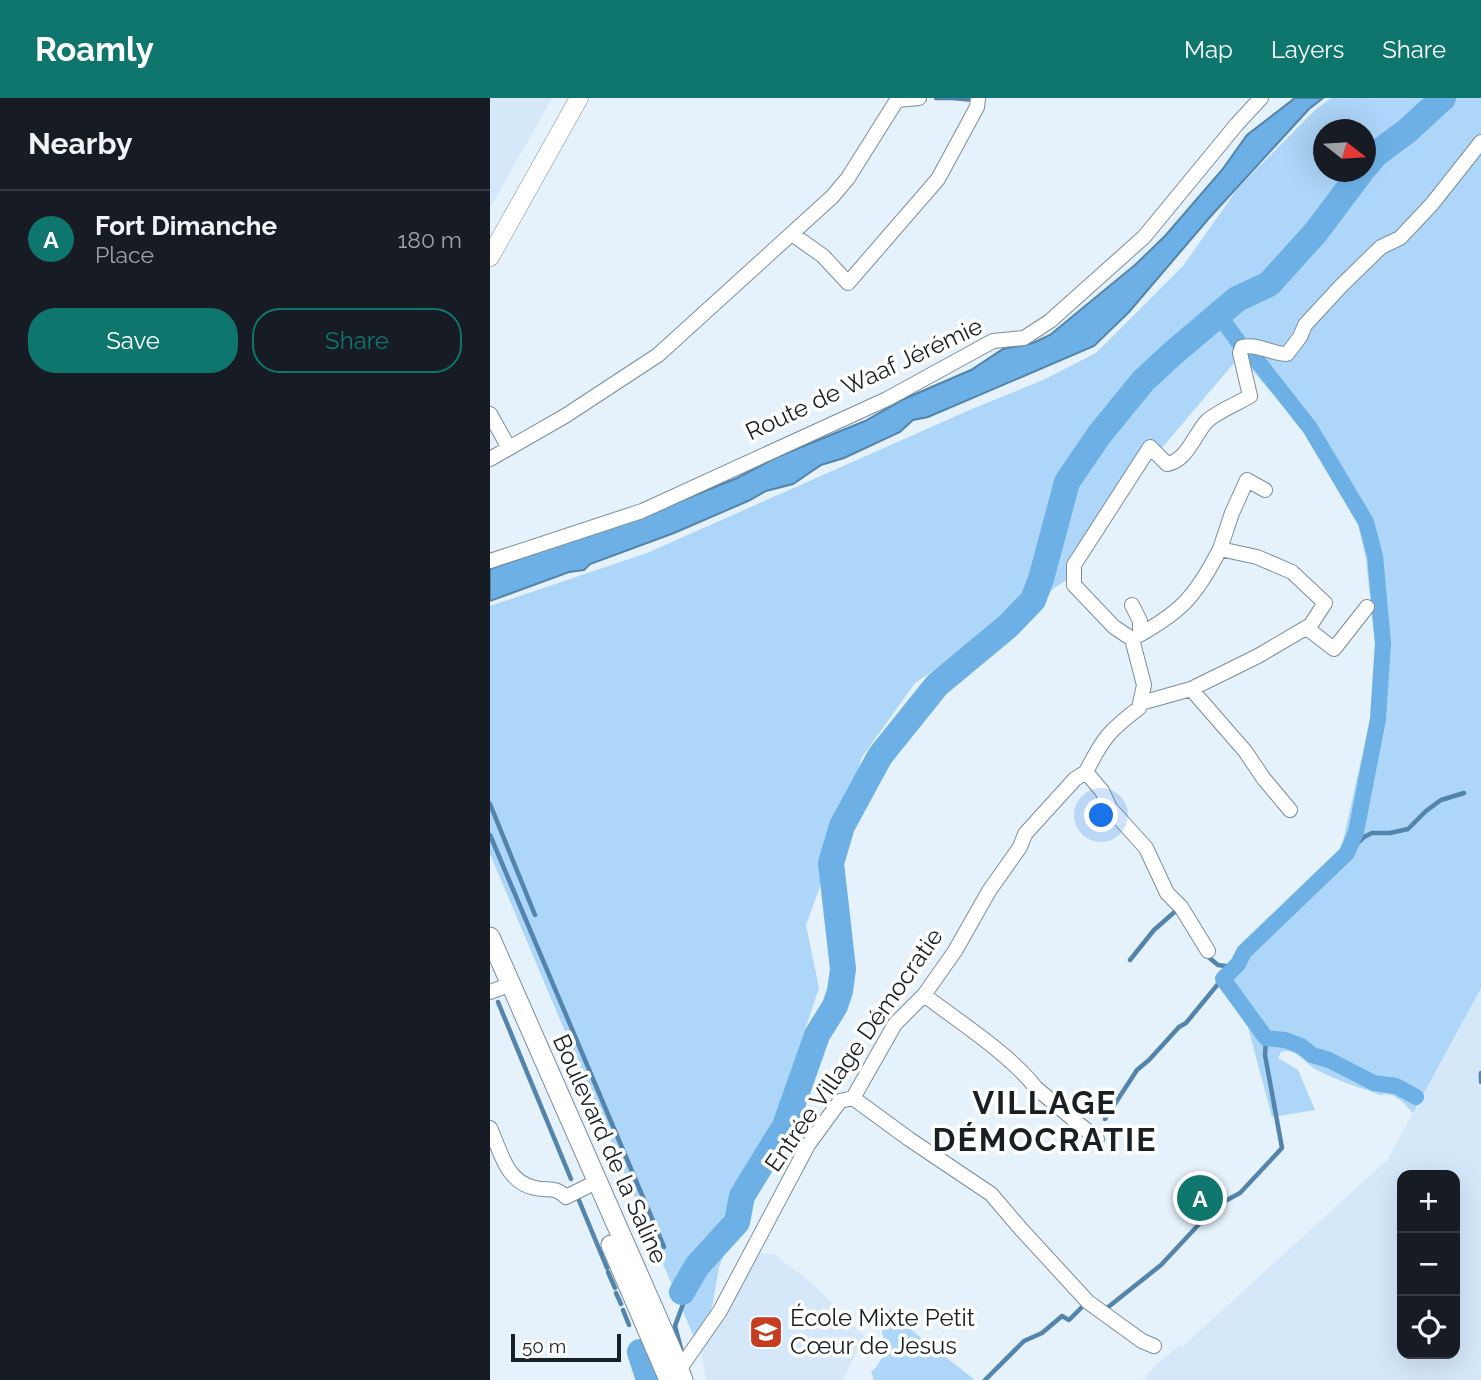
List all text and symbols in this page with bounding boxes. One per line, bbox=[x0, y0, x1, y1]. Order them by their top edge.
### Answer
text: Roamly bbox=[35, 30, 154, 69]
text: Map bbox=[1184, 35, 1233, 64]
text: Layers bbox=[1271, 35, 1344, 64]
text: Share bbox=[1382, 35, 1446, 64]
north arrow bbox=[1313, 119, 1376, 182]
text: Nearby bbox=[28, 126, 132, 161]
text: Fort Dimanche bbox=[95, 211, 277, 241]
text: A bbox=[43, 226, 59, 253]
text: 180 m bbox=[397, 226, 462, 253]
text: Place bbox=[95, 241, 154, 268]
button: Save bbox=[28, 308, 238, 373]
button: Share bbox=[252, 308, 462, 373]
street label: Route de Waaf Jérémie bbox=[741, 311, 987, 446]
your location bbox=[1084, 798, 1118, 832]
street label: Entrée Village Démocratie bbox=[759, 923, 949, 1177]
street label: Boulevard de la Saline bbox=[547, 1030, 674, 1268]
district label: VILLAGE DÉMOCRATIE bbox=[933, 1084, 1157, 1158]
map controls bbox=[1397, 1170, 1460, 1359]
button: + bbox=[1397, 1170, 1460, 1233]
pin: A bbox=[1177, 1172, 1223, 1224]
button: − bbox=[1397, 1233, 1460, 1296]
button: locate bbox=[1397, 1296, 1460, 1359]
place label: École Mixte Petit Cœur de Jesus bbox=[790, 1303, 975, 1360]
school or university icon: École Mixte Petit Cœur de Jesus bbox=[747, 1313, 785, 1351]
scale bar bbox=[511, 1331, 621, 1363]
text: 50 m bbox=[522, 1335, 566, 1357]

